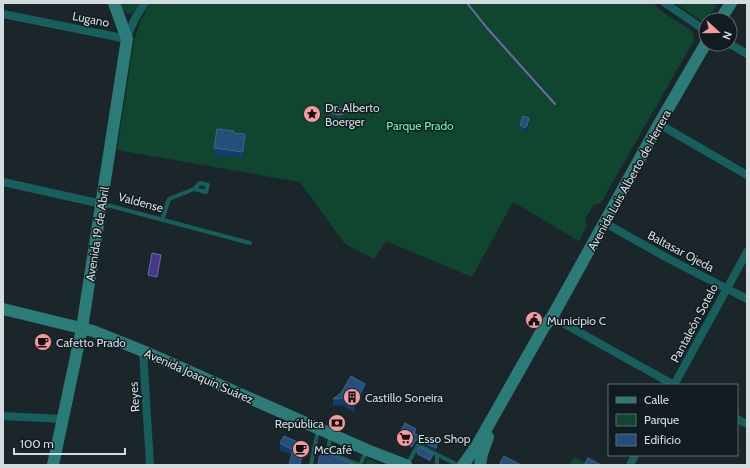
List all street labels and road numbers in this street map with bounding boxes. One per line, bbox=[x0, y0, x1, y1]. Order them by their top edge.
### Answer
street label: Lugano bbox=[71, 8, 111, 30]
street label: Avenida Luis Alberto de Herrera bbox=[584, 107, 674, 253]
street label: Avenida 19 de Abril bbox=[82, 186, 112, 282]
street label: Valdense bbox=[117, 189, 165, 215]
street label: Baltasar Ojeda bbox=[645, 227, 717, 275]
street label: Pantaleón Sotelo bbox=[667, 281, 721, 365]
street label: Avenida Joaquín Suárez bbox=[142, 345, 256, 407]
street label: Reyes bbox=[125, 381, 143, 413]

